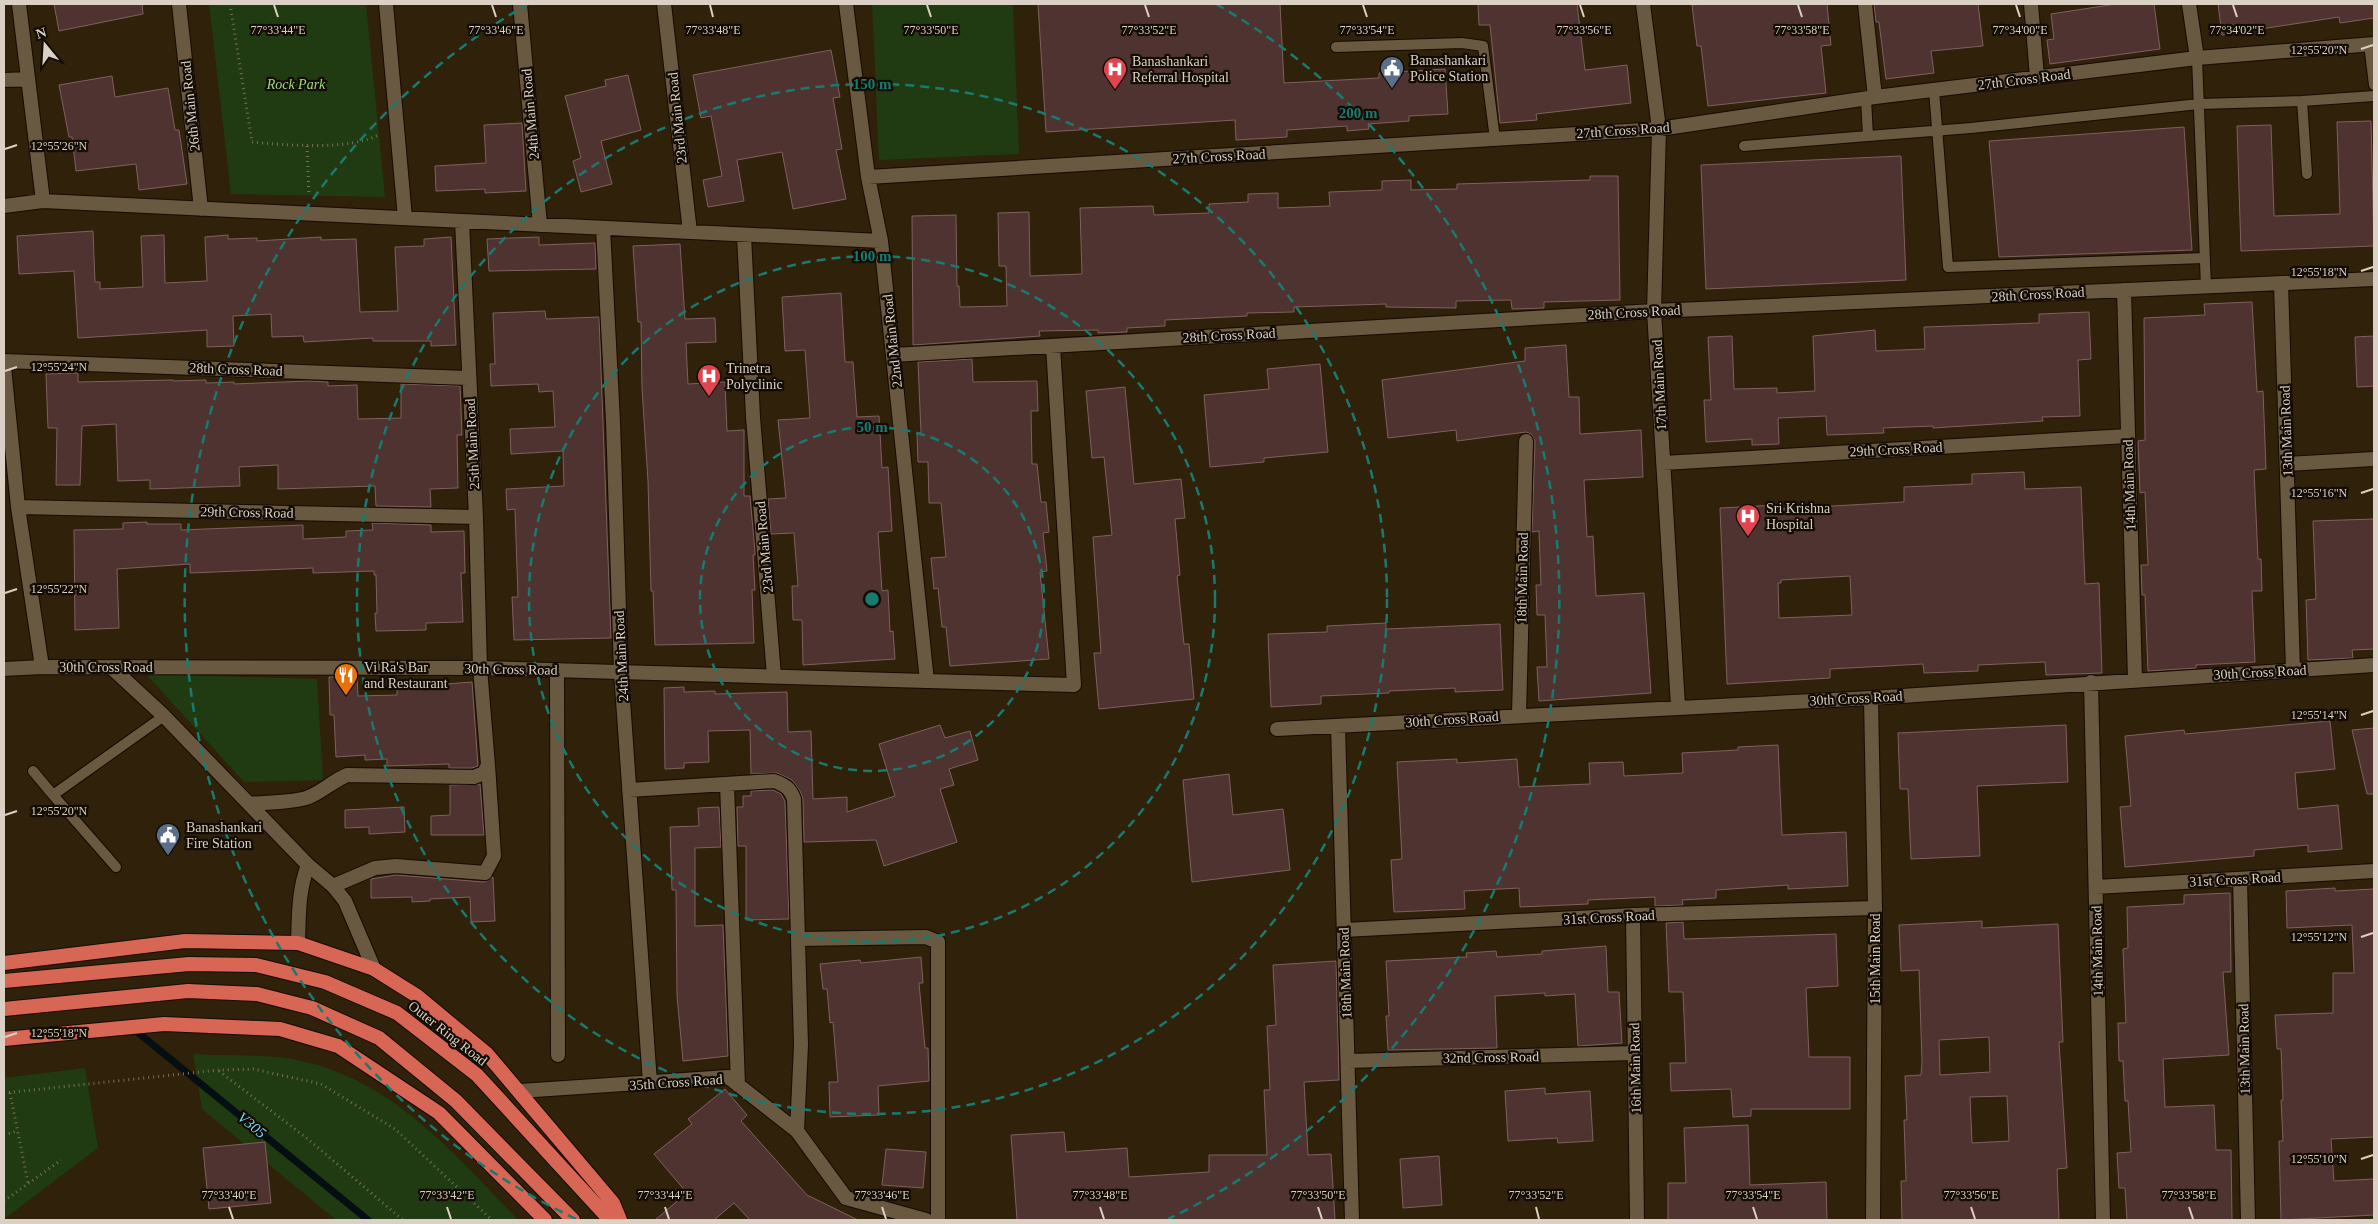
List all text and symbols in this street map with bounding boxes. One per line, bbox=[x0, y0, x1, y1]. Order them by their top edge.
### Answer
north arrow bbox=[20, 20, 70, 70]
text: 77°33'44"E bbox=[250, 23, 306, 37]
text: 77°33'46"E bbox=[468, 23, 524, 37]
text: 77°33'48"E bbox=[685, 23, 741, 37]
text: 77°33'50"E bbox=[903, 23, 959, 37]
text: 77°33'52"E bbox=[1121, 23, 1177, 37]
text: 77°33'54"E bbox=[1339, 23, 1395, 37]
text: 77°33'56"E bbox=[1556, 23, 1612, 37]
text: 77°33'58"E bbox=[1774, 23, 1830, 37]
text: 77°34'00"E bbox=[1992, 23, 2048, 37]
text: 77°34'02"E bbox=[2209, 23, 2265, 37]
text: N bbox=[34, 24, 48, 42]
text: 12°55'20"N bbox=[2291, 43, 2348, 57]
place label: Banashankari Police Station bbox=[1410, 53, 1488, 84]
place label: Banashankari Referral Hospital bbox=[1132, 54, 1229, 85]
public building icon: Banashankari Police Station bbox=[1379, 55, 1405, 89]
hospital icon: Banashankari Referral Hospital bbox=[1102, 56, 1128, 90]
street label: 26th Main Road bbox=[178, 60, 203, 152]
street label: 27th Cross Road bbox=[1977, 66, 2071, 93]
street label: 24th Main Road bbox=[519, 68, 542, 160]
street label: 23rd Main Road bbox=[665, 72, 690, 164]
text: 150 m bbox=[853, 76, 892, 92]
park label: Rock Park bbox=[266, 77, 326, 92]
text: 200 m bbox=[1339, 105, 1378, 121]
street label: 27th Cross Road bbox=[1576, 120, 1670, 141]
text: 12°55'26"N bbox=[31, 139, 88, 153]
street label: 27th Cross Road bbox=[1172, 147, 1266, 166]
text: 100 m bbox=[853, 248, 892, 264]
text: 12°55'18"N bbox=[2291, 265, 2348, 279]
street label: 28th Cross Road bbox=[1991, 285, 2085, 304]
street label: 22nd Main Road bbox=[880, 293, 905, 389]
street label: 28th Cross Road bbox=[1587, 303, 1681, 322]
street label: 28th Cross Road bbox=[1182, 326, 1276, 345]
street label: 17th Main Road bbox=[1650, 339, 1669, 431]
text: 12°55'24"N bbox=[31, 360, 88, 374]
street label: 28th Cross Road bbox=[189, 360, 283, 379]
place label: Trinetra Polyclinic bbox=[726, 361, 783, 392]
hospital icon: Trinetra Polyclinic bbox=[696, 363, 722, 397]
street label: 13th Main Road bbox=[2277, 385, 2296, 477]
street label: 25th Main Road bbox=[463, 398, 482, 490]
text: 50 m bbox=[856, 419, 888, 435]
street label: 14th Main Road bbox=[2120, 439, 2139, 531]
street label: 29th Cross Road bbox=[1849, 440, 1943, 459]
text: 12°55'16"N bbox=[2291, 486, 2348, 500]
street label: 23rd Main Road bbox=[753, 501, 776, 593]
place label: Sri Krishna Hospital bbox=[1766, 501, 1831, 532]
hospital icon: Sri Krishna Hospital bbox=[1735, 503, 1761, 537]
street label: 29th Cross Road bbox=[200, 504, 294, 521]
street label: 18th Main Road bbox=[1514, 532, 1531, 624]
text: 12°55'22"N bbox=[31, 582, 88, 596]
centre of rings bbox=[863, 590, 881, 608]
street label: 24th Main Road bbox=[612, 610, 631, 702]
street label: 30th Cross Road bbox=[59, 660, 153, 675]
place label: Vi Ra's Bar and Restaurant bbox=[364, 660, 448, 691]
street label: 30th Cross Road bbox=[464, 661, 558, 678]
restaurant icon: Vi Ra's Bar and Restaurant bbox=[333, 662, 359, 696]
street label: 30th Cross Road bbox=[2213, 663, 2307, 682]
street label: 30th Cross Road bbox=[1809, 689, 1903, 708]
text: 12°55'14"N bbox=[2291, 708, 2348, 722]
street label: 30th Cross Road bbox=[1405, 709, 1499, 730]
text: 12°55'20"N bbox=[31, 804, 88, 818]
place label: Banashankari Fire Station bbox=[186, 820, 262, 851]
public building icon: Banashankari Fire Station bbox=[155, 822, 181, 856]
street label: 31st Cross Road bbox=[2189, 870, 2281, 889]
street label: 14th Main Road bbox=[2089, 905, 2106, 997]
street label: 31st Cross Road bbox=[1563, 908, 1655, 927]
street label: 15th Main Road bbox=[1868, 914, 1883, 1005]
street label: 18th Main Road bbox=[1336, 927, 1355, 1019]
text: 12°55'12"N bbox=[2291, 930, 2348, 944]
street label: Outer Ring Road bbox=[405, 998, 490, 1069]
street label: 13th Main Road bbox=[2236, 1003, 2253, 1095]
street label: 16th Main Road bbox=[1627, 1022, 1644, 1114]
text: 12°55'18"N bbox=[31, 1026, 88, 1040]
street label: 32nd Cross Road bbox=[1443, 1049, 1539, 1066]
street label: 35th Cross Road bbox=[629, 1072, 723, 1093]
water label: V305 bbox=[235, 1109, 270, 1141]
text: 12°55'10"N bbox=[2291, 1152, 2348, 1166]
text: 77°33'40"E bbox=[201, 1188, 257, 1202]
text: 77°33'42"E bbox=[419, 1188, 475, 1202]
text: 77°33'44"E bbox=[637, 1188, 693, 1202]
text: 77°33'46"E bbox=[854, 1188, 910, 1202]
text: 77°33'48"E bbox=[1072, 1188, 1128, 1202]
text: 77°33'50"E bbox=[1290, 1188, 1346, 1202]
text: 77°33'52"E bbox=[1508, 1188, 1564, 1202]
text: 77°33'54"E bbox=[1725, 1188, 1781, 1202]
text: 77°33'56"E bbox=[1943, 1188, 1999, 1202]
text: 77°33'58"E bbox=[2161, 1188, 2217, 1202]

